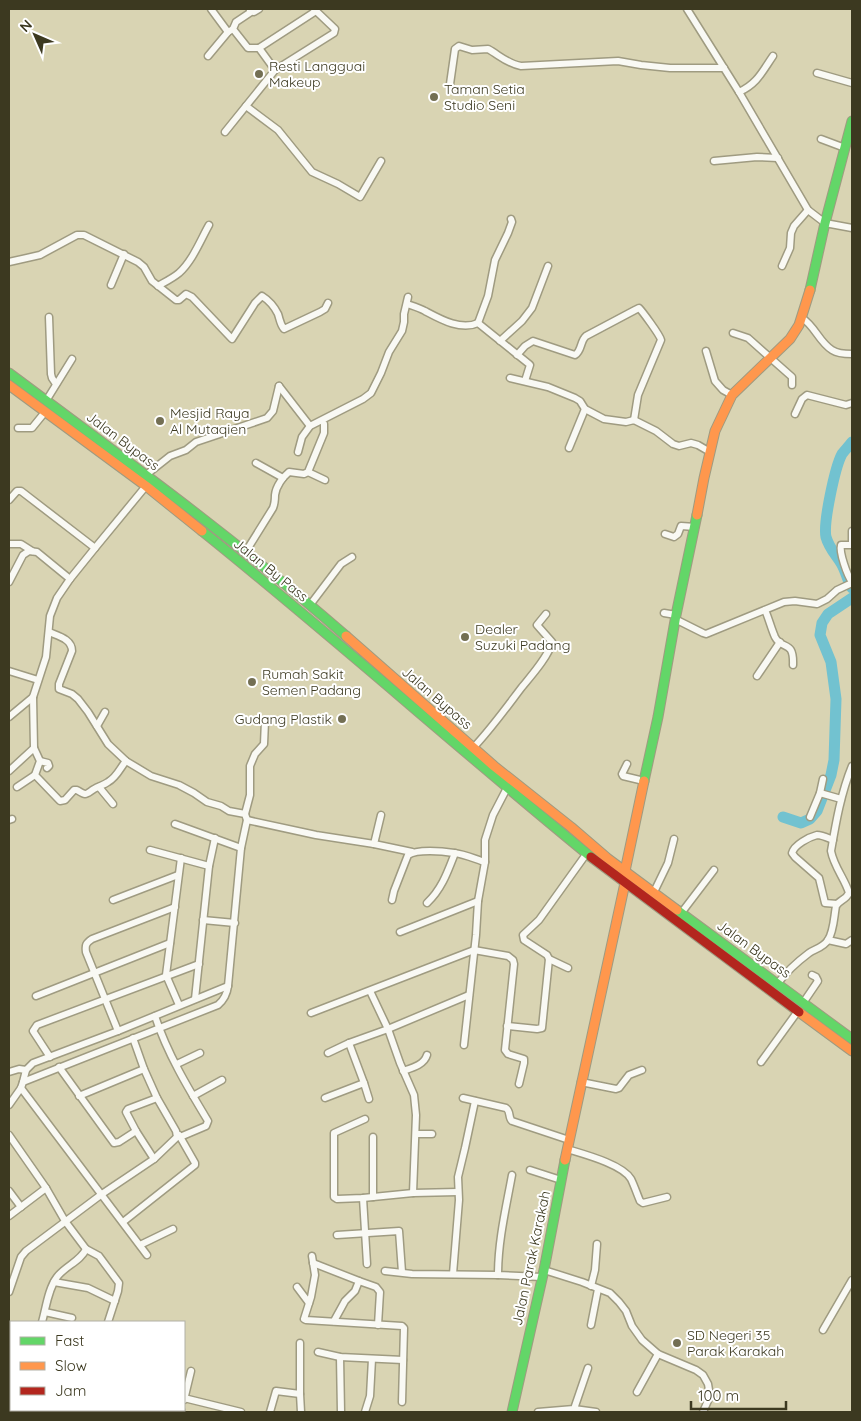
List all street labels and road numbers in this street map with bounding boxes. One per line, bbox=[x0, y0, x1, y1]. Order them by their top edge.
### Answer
street label: Jalan Bypass bbox=[83, 408, 163, 474]
street label: Jalan By Pass bbox=[230, 534, 312, 606]
street label: Jalan Bypass bbox=[398, 663, 476, 733]
street label: Jalan Bypass bbox=[713, 916, 795, 982]
street label: Jalan Parak Karakah bbox=[508, 1189, 554, 1327]

